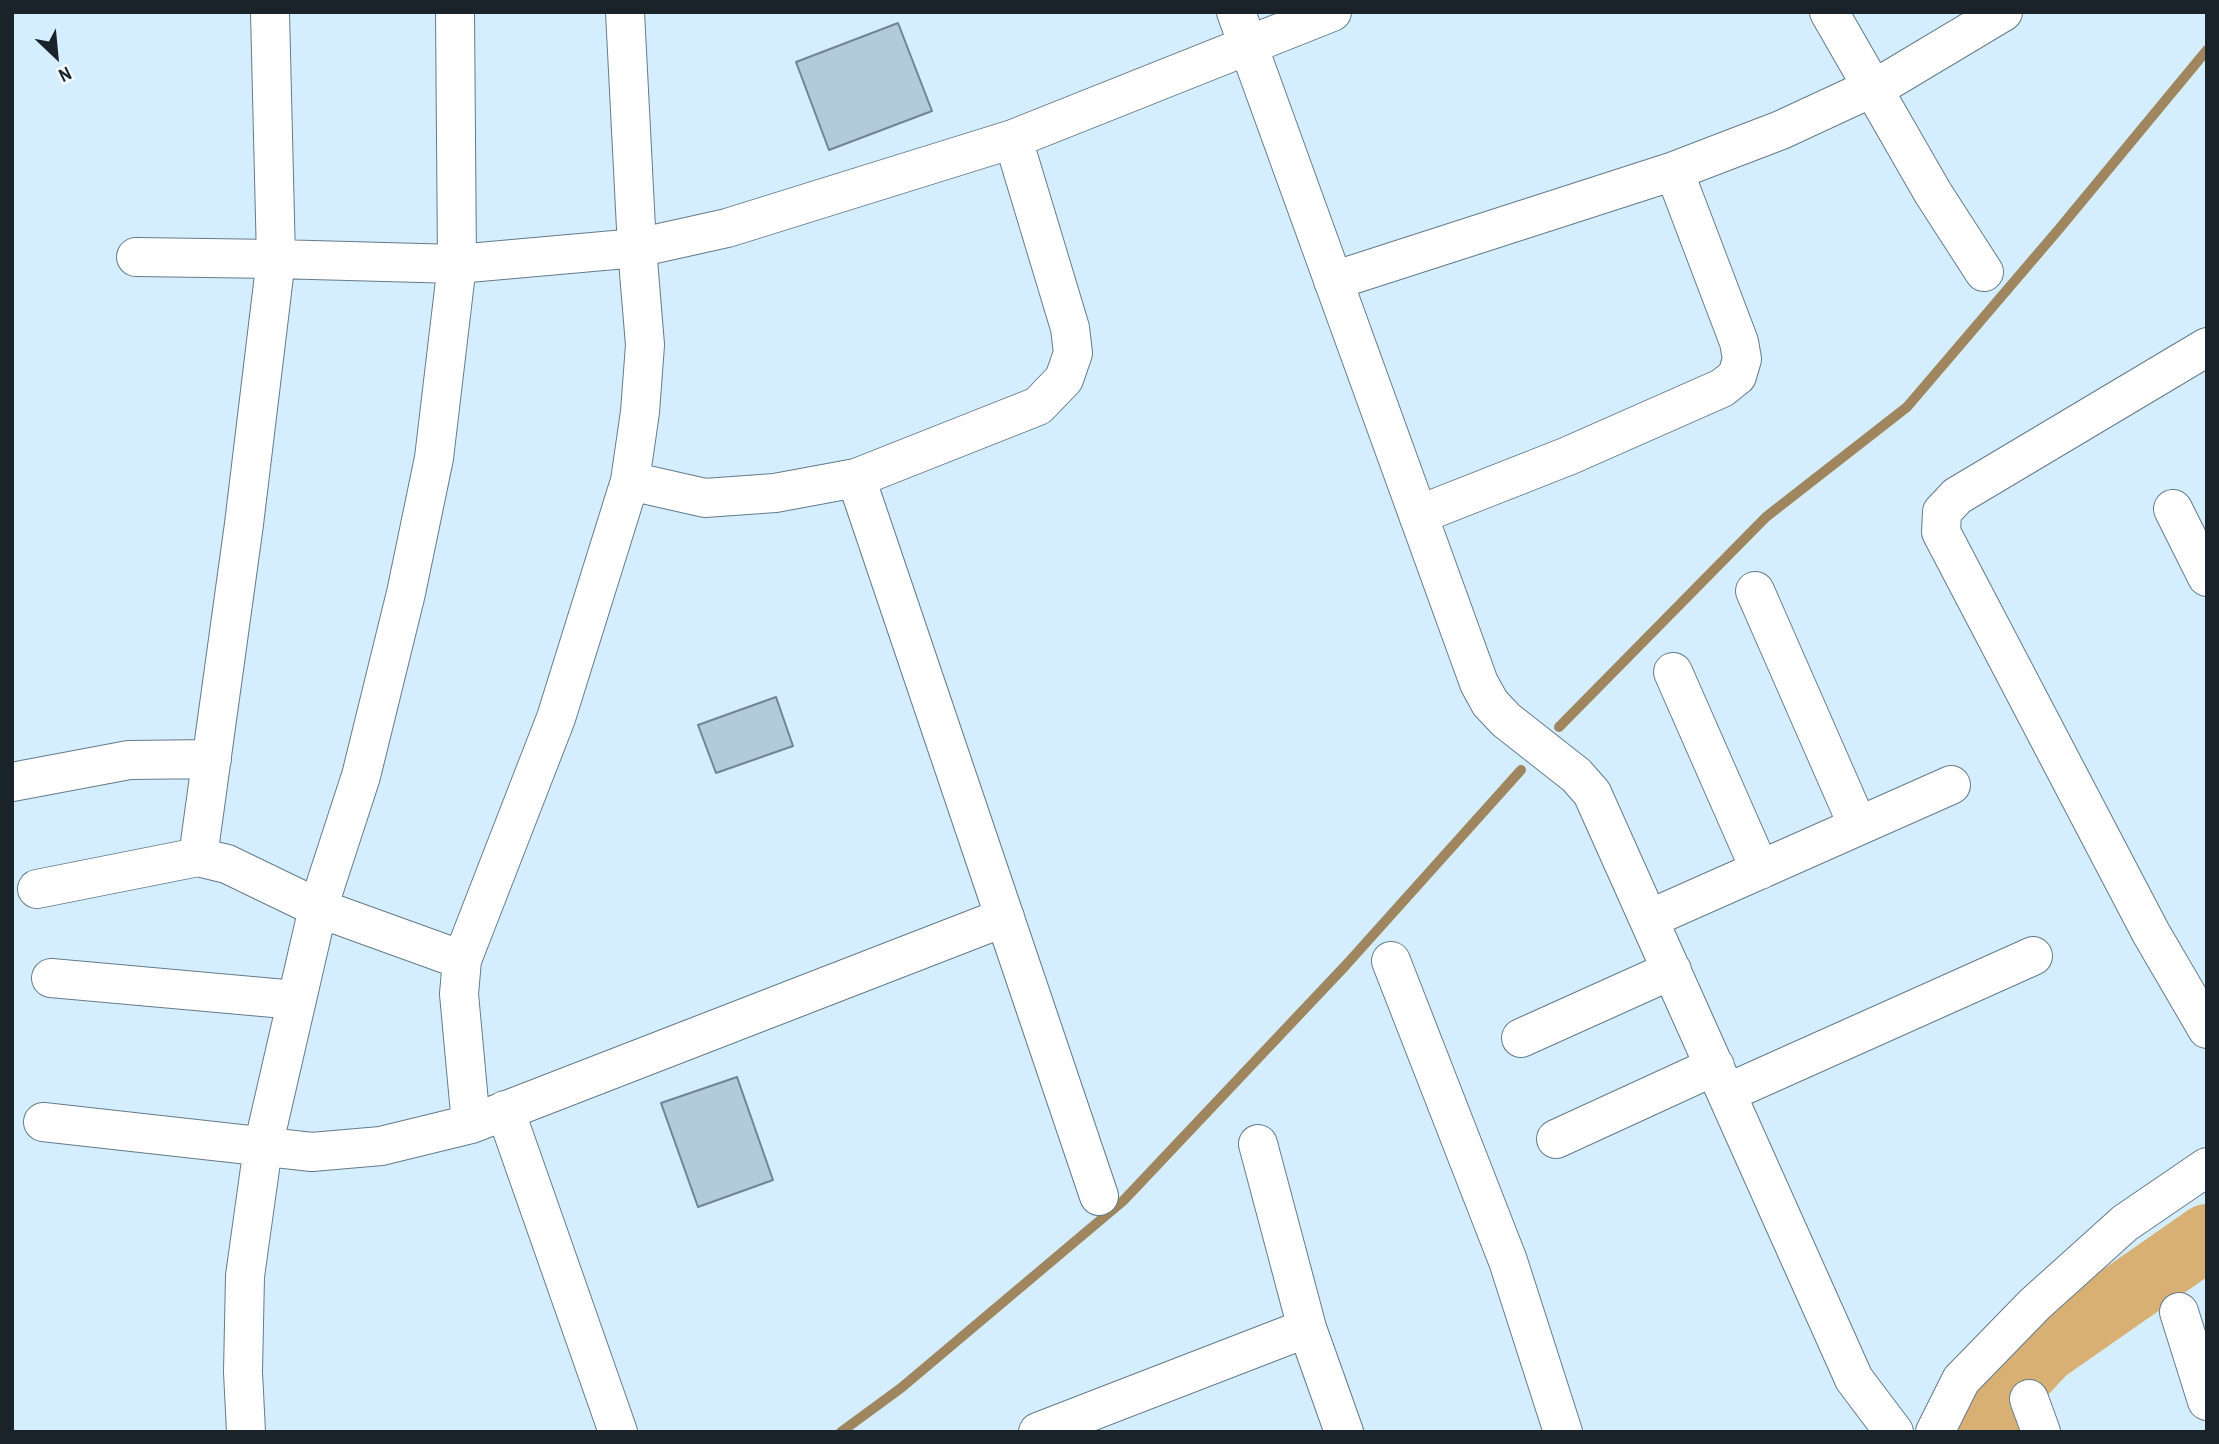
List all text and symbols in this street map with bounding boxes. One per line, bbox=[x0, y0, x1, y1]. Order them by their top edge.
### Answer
north arrow bbox=[21, 21, 91, 91]
text: N bbox=[54, 61, 76, 89]

